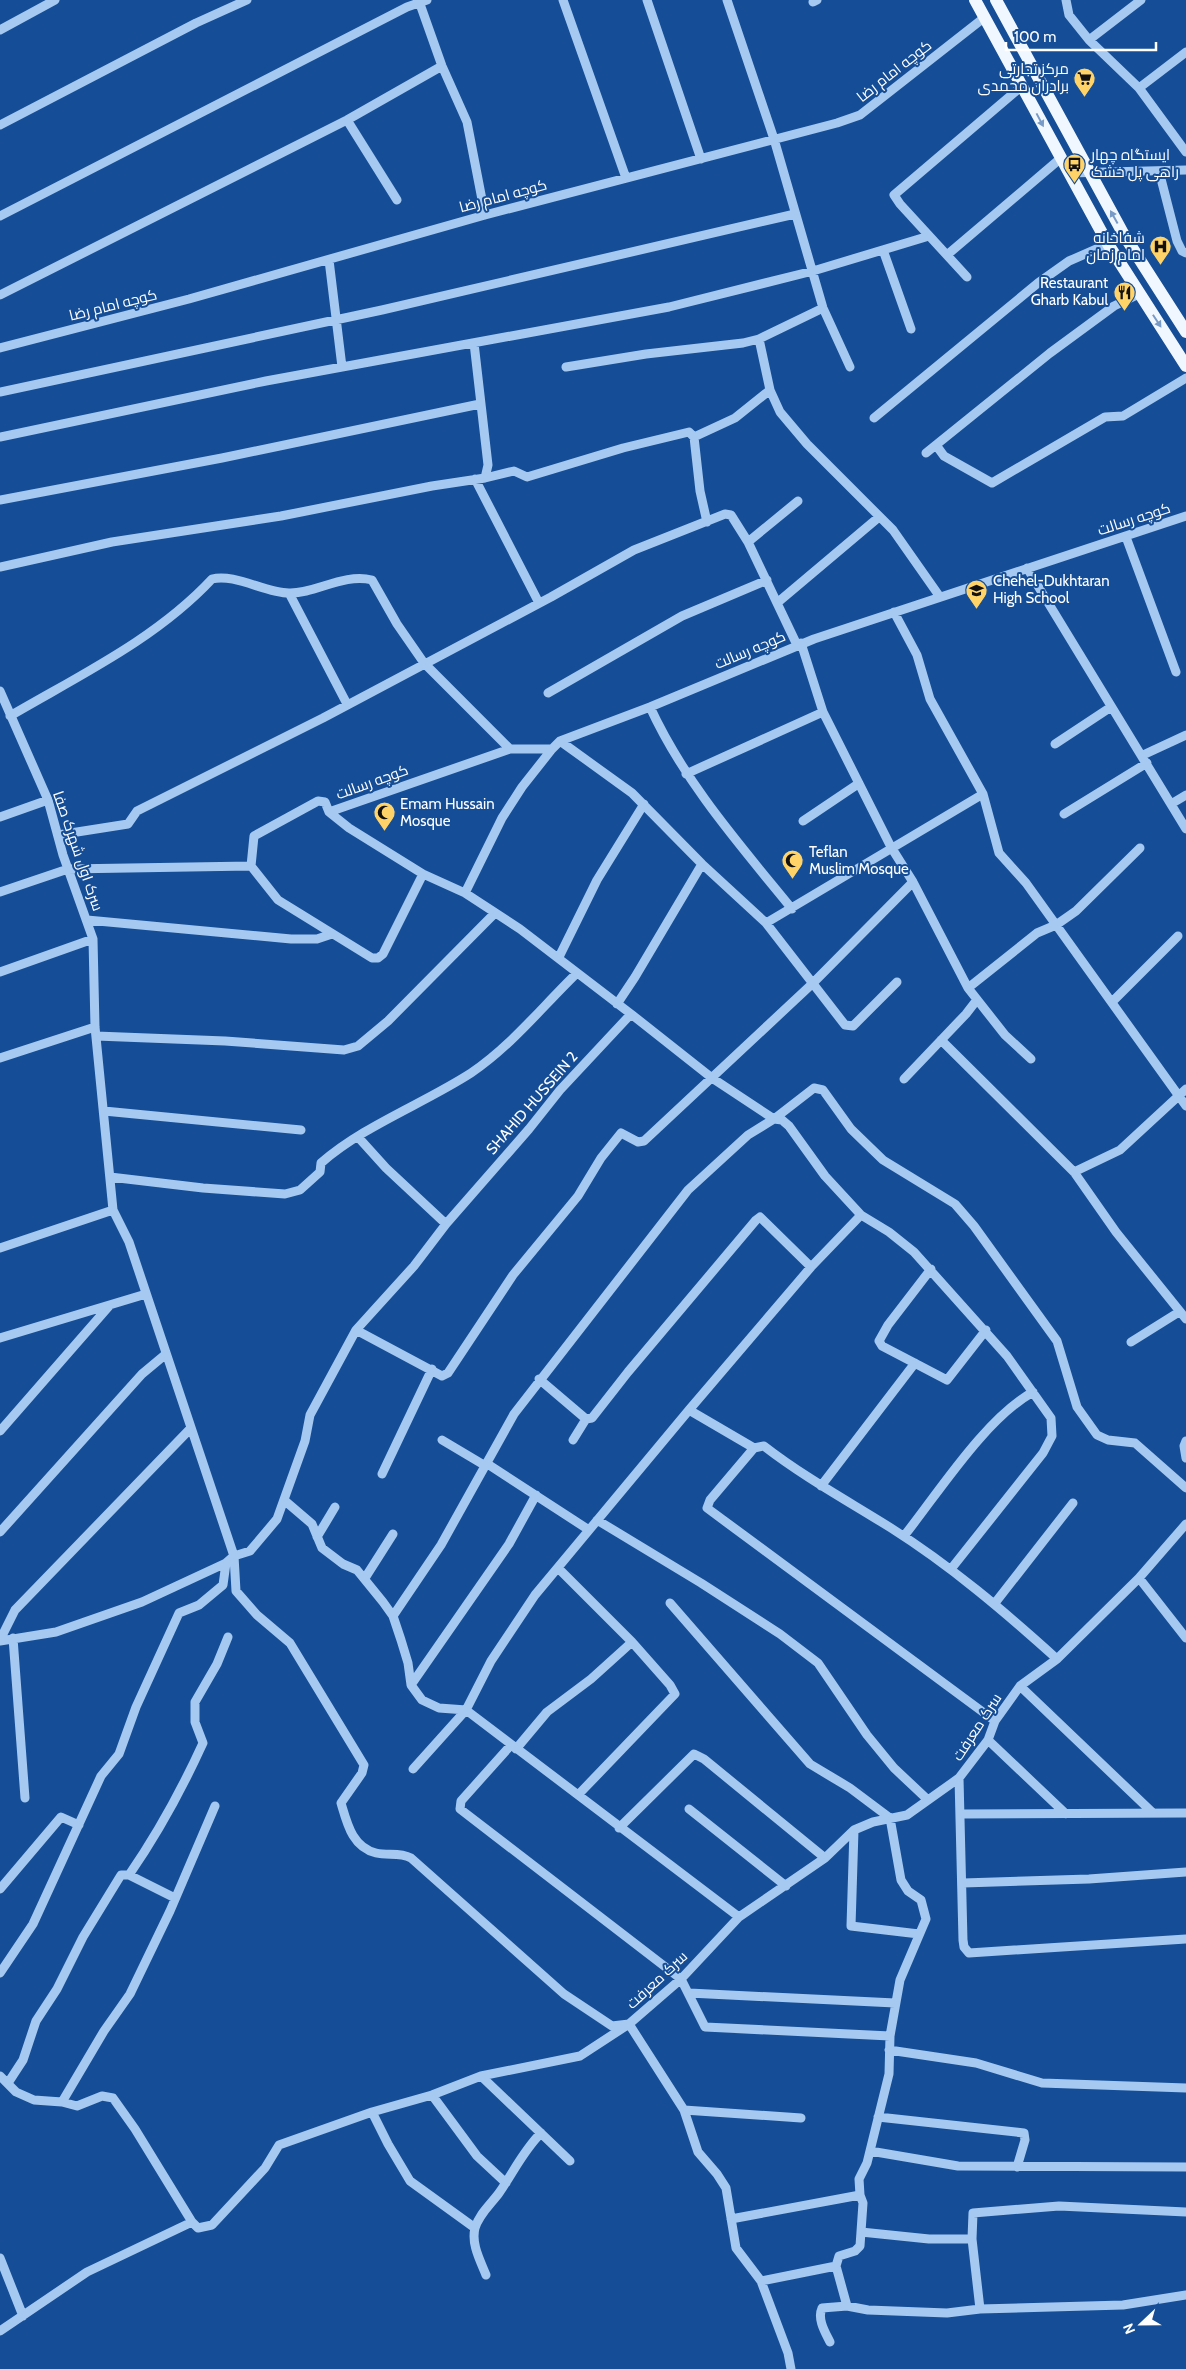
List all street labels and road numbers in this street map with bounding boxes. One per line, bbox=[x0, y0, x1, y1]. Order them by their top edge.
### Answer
street label: کوچه امام رضا bbox=[853, 36, 936, 107]
street label: کوچه امام رضا bbox=[457, 176, 549, 217]
street label: کوچه امام رضا bbox=[67, 285, 159, 326]
street label: کوچه رسالت bbox=[1095, 499, 1173, 540]
street label: کوچه رسالت bbox=[712, 627, 789, 674]
street label: کوچه رسالت bbox=[333, 761, 411, 804]
street label: سرک اول شهرک صفا bbox=[48, 789, 107, 914]
street label: SHAHID HUSSEIN 2 bbox=[483, 1048, 582, 1158]
street label: سرک معرفت bbox=[949, 1690, 1005, 1764]
street label: سرک معرفت bbox=[623, 1947, 691, 2013]

